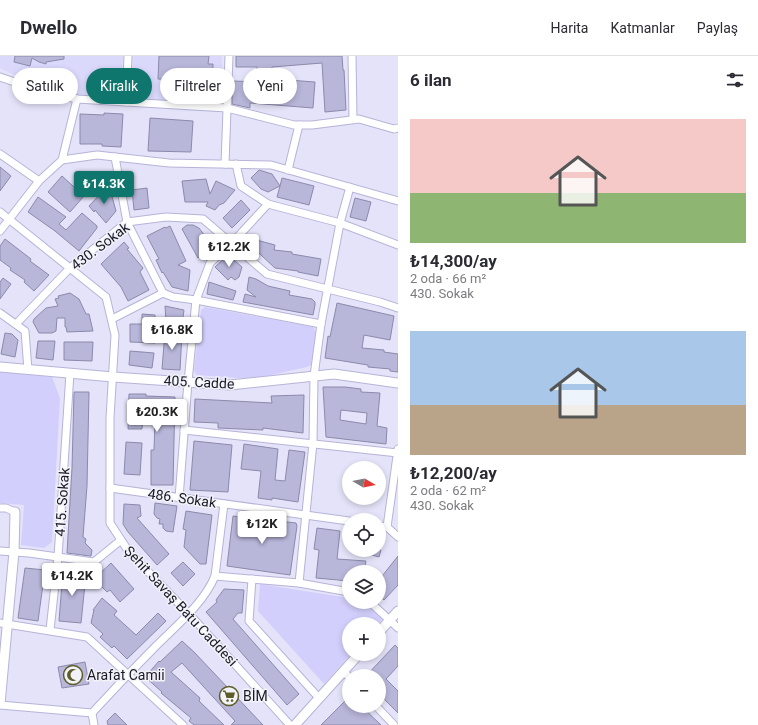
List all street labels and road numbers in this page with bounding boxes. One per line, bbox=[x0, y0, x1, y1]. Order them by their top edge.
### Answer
street label: 430. Sokak bbox=[68, 218, 133, 273]
street label: 405. Cadde bbox=[163, 372, 235, 392]
street label: 415. Sokak bbox=[52, 466, 72, 537]
street label: 486. Sokak bbox=[147, 485, 218, 511]
street label: Şehit Savaş Batu Caddesi bbox=[121, 543, 241, 669]

